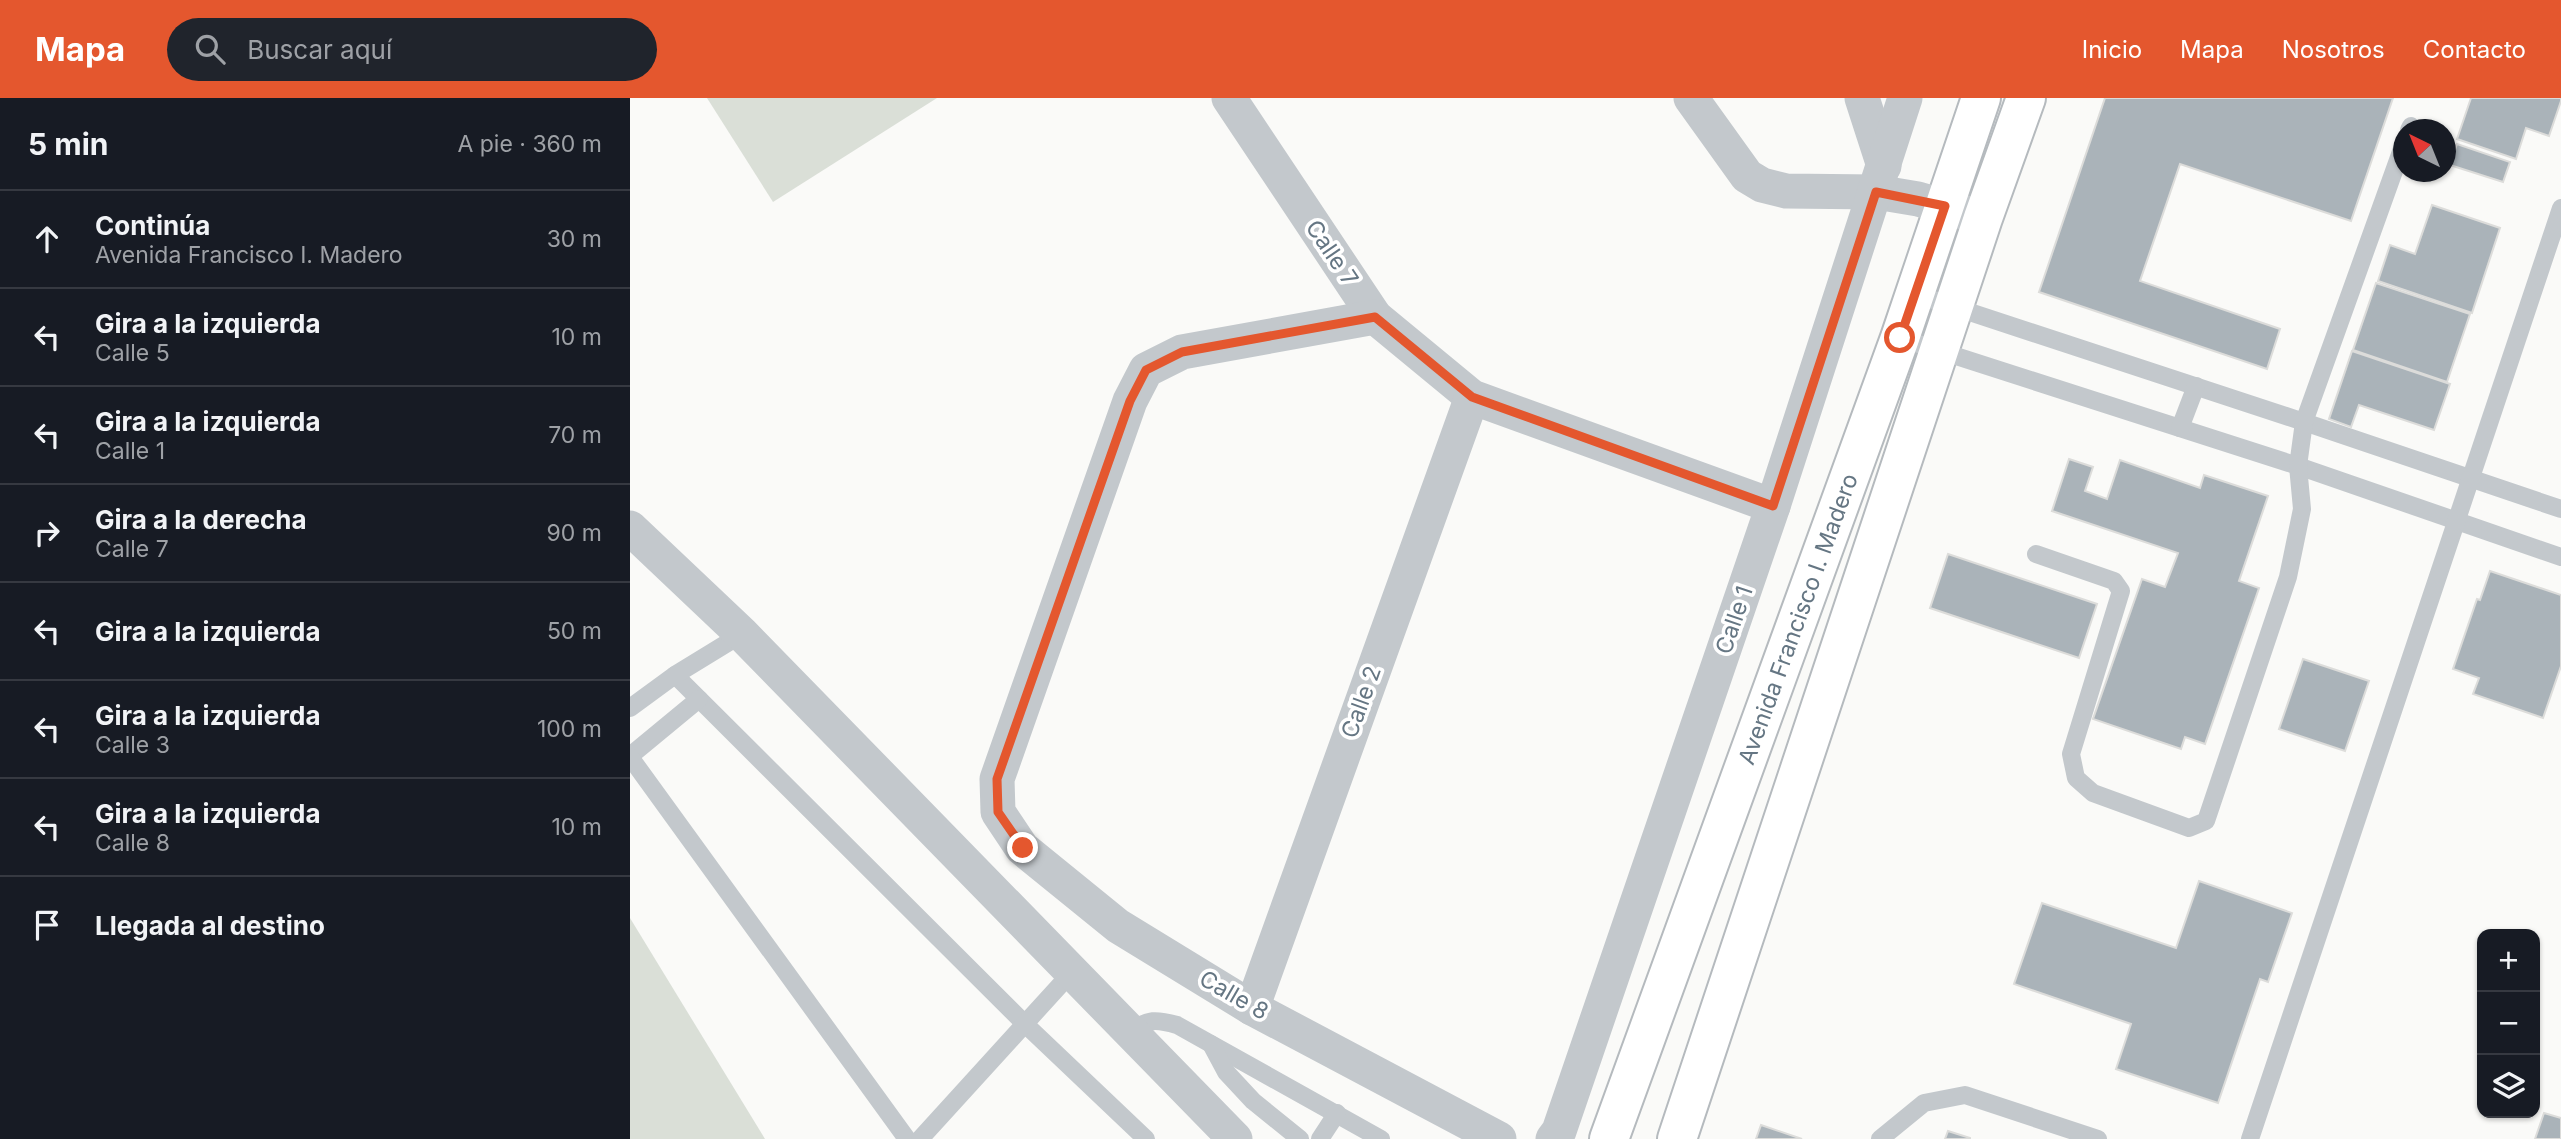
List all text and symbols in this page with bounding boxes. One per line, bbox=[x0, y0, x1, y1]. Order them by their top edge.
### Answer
search box bbox=[167, 18, 657, 81]
text: Mapa bbox=[35, 29, 125, 69]
icon: search bbox=[191, 30, 229, 68]
text: Buscar aquí bbox=[247, 34, 392, 65]
text: Inicio bbox=[2082, 35, 2142, 64]
text: Mapa bbox=[2180, 35, 2244, 64]
text: Nosotros bbox=[2282, 35, 2385, 64]
text: Contacto bbox=[2423, 35, 2526, 64]
north arrow bbox=[2393, 119, 2456, 182]
text: 5 min bbox=[28, 126, 108, 162]
text: A pie · 360 m bbox=[457, 130, 602, 158]
text: Continúa bbox=[95, 210, 210, 241]
street label: Calle 7 bbox=[1300, 215, 1364, 291]
icon: ahead bbox=[28, 220, 66, 258]
text: 30 m bbox=[547, 225, 602, 253]
text: Avenida Francisco I. Madero bbox=[95, 241, 403, 269]
text: Gira a la izquierda bbox=[95, 308, 321, 339]
icon: left bbox=[28, 318, 66, 356]
route start bbox=[1884, 322, 1915, 353]
text: 10 m bbox=[552, 323, 602, 351]
text: Calle 5 bbox=[95, 339, 170, 367]
text: Gira a la izquierda bbox=[95, 406, 321, 437]
icon: left bbox=[28, 416, 66, 454]
text: 70 m bbox=[548, 421, 602, 449]
text: Calle 1 bbox=[95, 437, 165, 465]
street label: Avenida Francisco I. Madero bbox=[1732, 470, 1864, 768]
text: Gira a la derecha bbox=[95, 504, 307, 535]
icon: right bbox=[28, 514, 66, 552]
text: 90 m bbox=[547, 519, 602, 547]
text: Calle 7 bbox=[95, 535, 169, 563]
street label: Calle 1 bbox=[1709, 582, 1759, 658]
icon: left bbox=[28, 612, 66, 650]
text: Gira a la izquierda bbox=[95, 616, 321, 647]
text: 50 m bbox=[547, 617, 602, 645]
street label: Calle 2 bbox=[1335, 662, 1387, 742]
text: Gira a la izquierda bbox=[95, 700, 321, 731]
icon: left bbox=[28, 710, 66, 748]
text: 100 m bbox=[537, 715, 602, 743]
text: Calle 3 bbox=[95, 731, 170, 759]
text: Gira a la izquierda bbox=[95, 798, 321, 829]
icon: left bbox=[28, 808, 66, 846]
text: 10 m bbox=[552, 813, 602, 841]
text: Calle 8 bbox=[95, 829, 170, 857]
route end bbox=[1007, 832, 1038, 863]
icon: arrive bbox=[28, 906, 66, 944]
text: Llegada al destino bbox=[95, 910, 325, 941]
map controls bbox=[2477, 929, 2540, 1118]
button: + bbox=[2477, 929, 2540, 992]
street label: Calle 8 bbox=[1195, 964, 1273, 1026]
button: − bbox=[2477, 992, 2540, 1055]
button: layers bbox=[2477, 1055, 2540, 1118]

